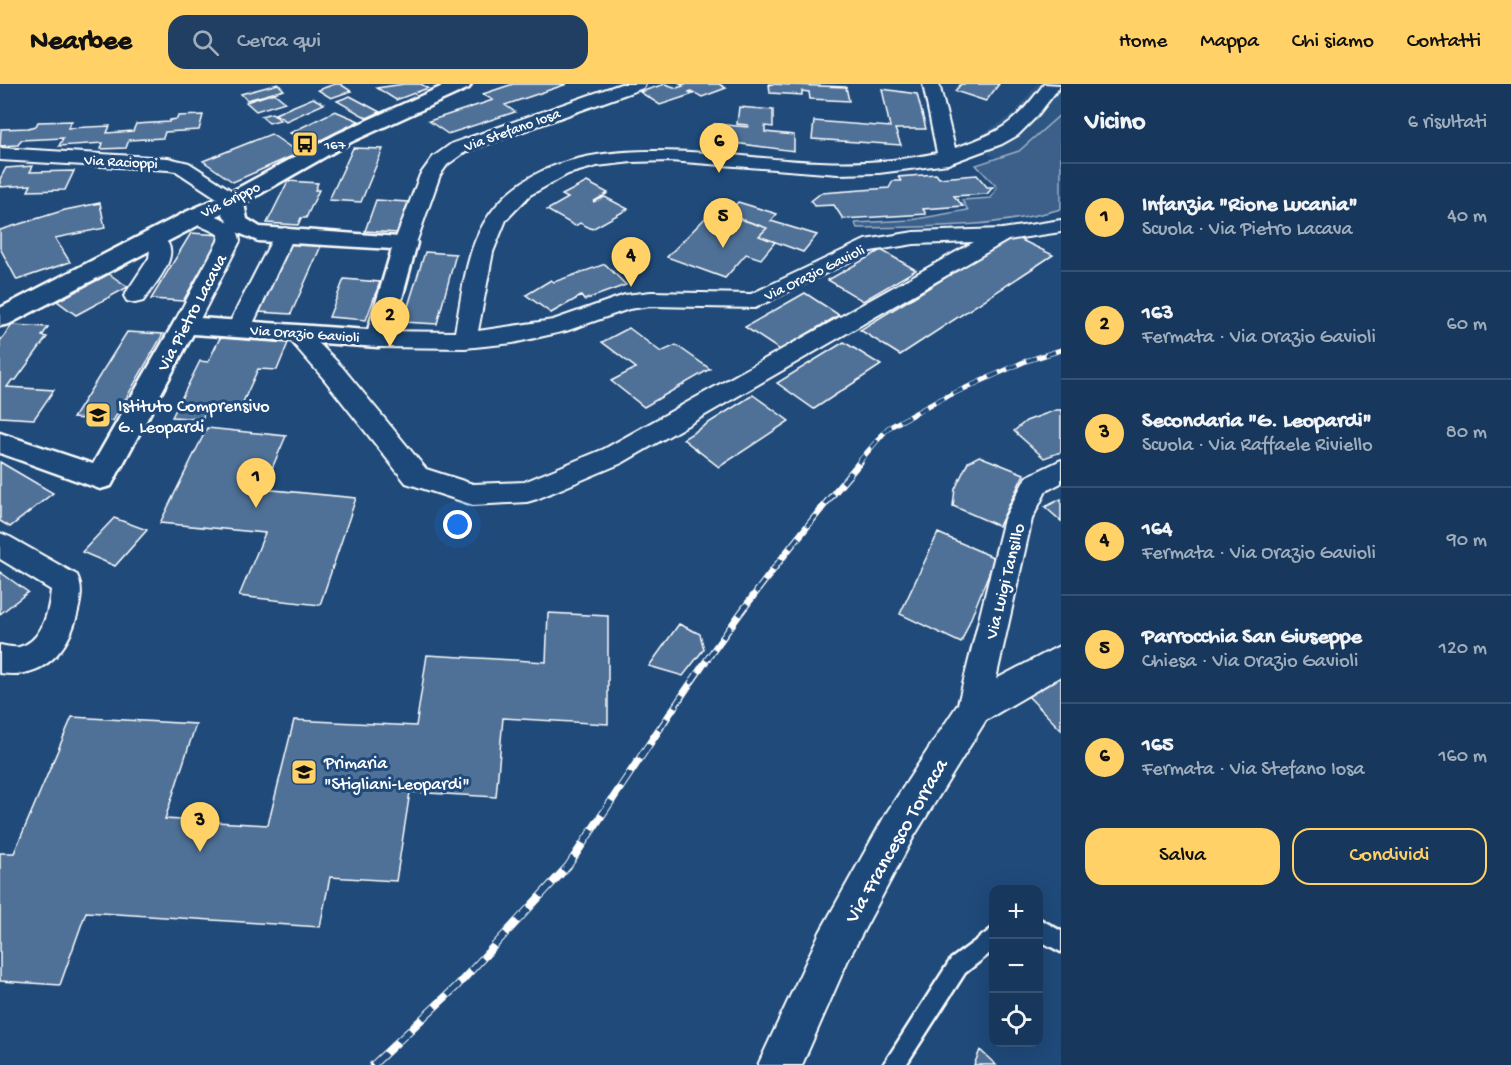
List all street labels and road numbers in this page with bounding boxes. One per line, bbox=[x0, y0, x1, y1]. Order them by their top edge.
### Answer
street label: Via Stefano Iosa bbox=[461, 105, 564, 157]
street label: Via Racioppi bbox=[83, 152, 158, 174]
street label: Via Grippo bbox=[197, 179, 264, 223]
street label: Via Orazio Gavioli bbox=[761, 242, 868, 306]
street label: Via Pietro Lacava bbox=[153, 250, 233, 376]
street label: Via Orazio Gavioli bbox=[249, 322, 360, 348]
street label: Via Luigi Tansillo bbox=[982, 521, 1031, 643]
street label: Via Francesco Torraca bbox=[840, 754, 956, 929]

